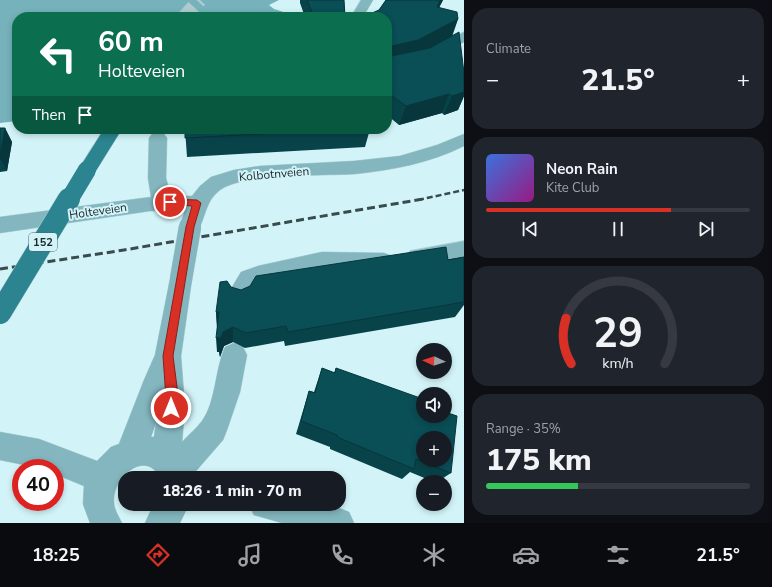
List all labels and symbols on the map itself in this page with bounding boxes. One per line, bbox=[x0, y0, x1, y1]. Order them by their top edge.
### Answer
street label: Kolbotnveien bbox=[238, 163, 310, 185]
pin bbox=[153, 185, 187, 219]
street label: Holteveien bbox=[68, 199, 128, 223]
road number: 152 bbox=[29, 233, 57, 251]
north arrow bbox=[416, 343, 452, 379]
position arrow bbox=[150, 387, 192, 429]
speed limit sign: 40 bbox=[12, 459, 64, 511]

